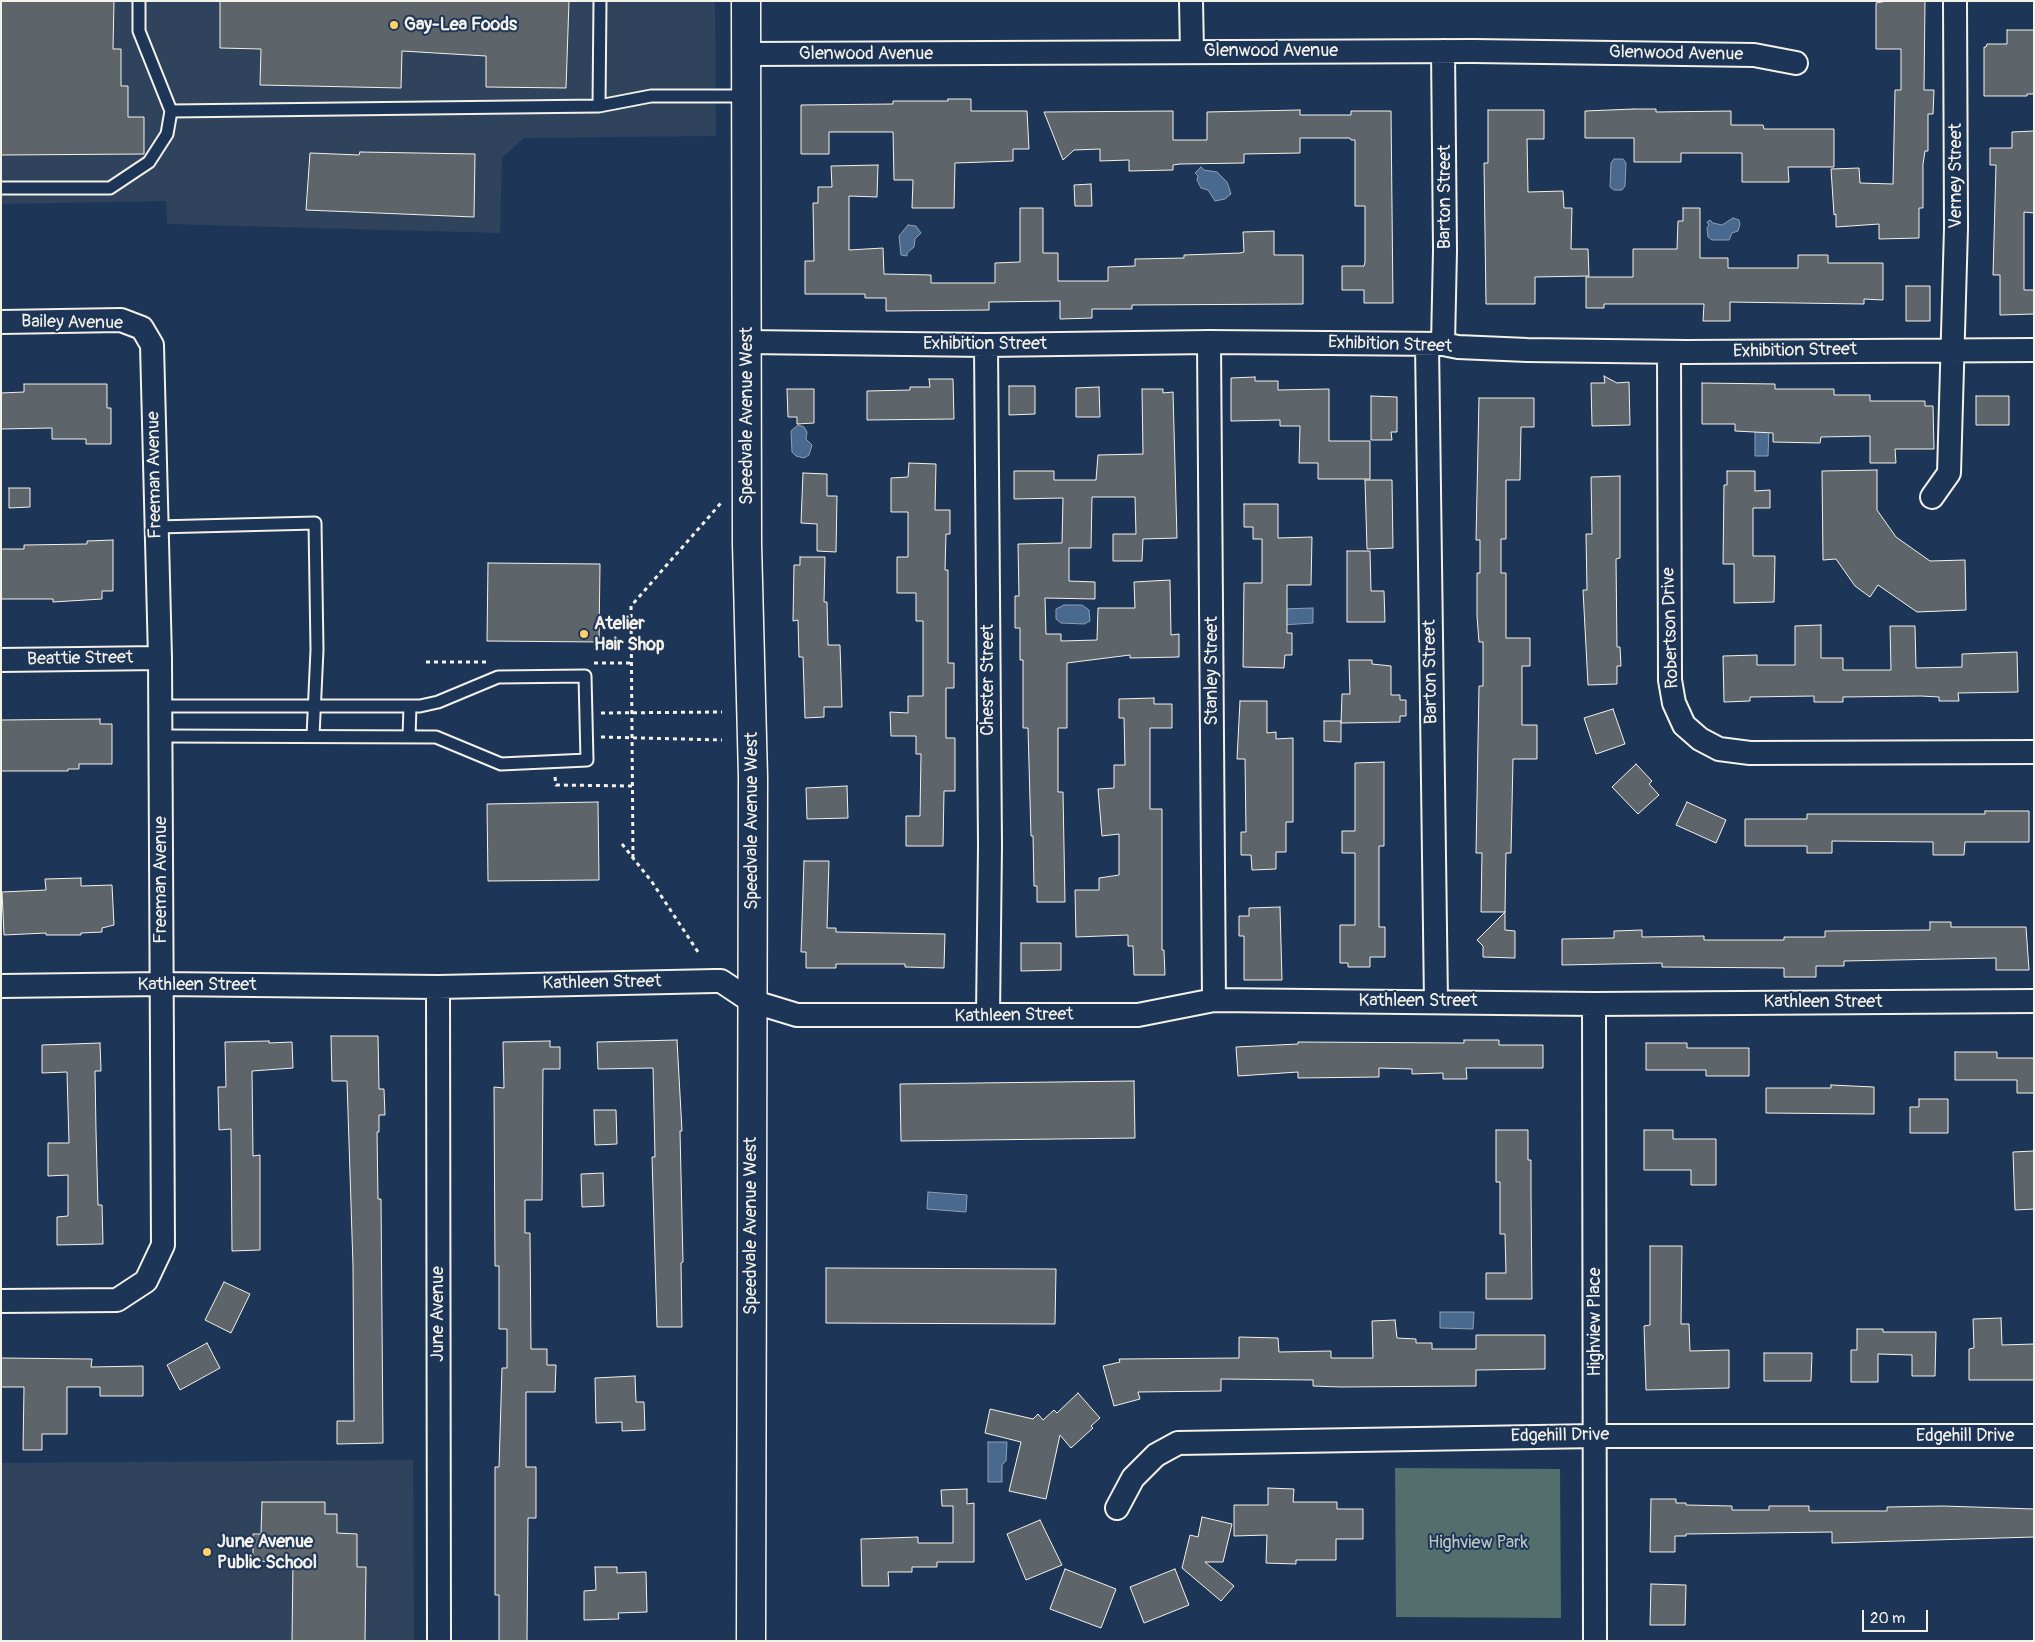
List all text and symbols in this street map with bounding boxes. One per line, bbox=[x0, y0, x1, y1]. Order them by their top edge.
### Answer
place label: Gay-Lea Foods bbox=[404, 14, 517, 36]
marker: Gay-Lea Foods bbox=[388, 19, 400, 31]
street label: Glenwood Avenue bbox=[1204, 40, 1338, 62]
street label: Glenwood Avenue bbox=[1609, 42, 1743, 66]
street label: Glenwood Avenue bbox=[799, 43, 933, 65]
street label: Verney Street bbox=[1945, 123, 1967, 229]
street label: Barton Street bbox=[1434, 145, 1456, 249]
street label: Bailey Avenue bbox=[21, 311, 123, 335]
street label: Speedvale Avenue West bbox=[736, 327, 758, 505]
street label: Exhibition Street bbox=[1328, 332, 1452, 358]
street label: Exhibition Street bbox=[923, 333, 1047, 355]
street label: Exhibition Street bbox=[1733, 339, 1857, 363]
street label: Freeman Avenue bbox=[143, 411, 167, 539]
street label: Robertson Drive bbox=[1658, 567, 1684, 689]
place label: Atelier Hair Shop bbox=[594, 613, 665, 656]
street label: Stanley Street bbox=[1201, 616, 1223, 726]
street label: Barton Street bbox=[1419, 620, 1443, 724]
street label: Chester Street bbox=[977, 624, 999, 736]
marker: Atelier Hair Shop bbox=[578, 628, 590, 640]
street label: Beattie Street bbox=[27, 647, 133, 671]
street label: Speedvale Avenue West bbox=[741, 732, 763, 910]
street label: Freeman Avenue bbox=[150, 816, 172, 944]
street label: Kathleen Street bbox=[542, 971, 662, 995]
street label: Kathleen Street bbox=[138, 974, 256, 996]
street label: Kathleen Street bbox=[1359, 990, 1477, 1012]
street label: Kathleen Street bbox=[1764, 991, 1882, 1013]
street label: Kathleen Street bbox=[954, 1004, 1074, 1028]
street label: Speedvale Avenue West bbox=[740, 1137, 762, 1315]
street label: June Avenue bbox=[427, 1266, 449, 1362]
street label: Highview Place bbox=[1584, 1267, 1606, 1377]
street label: Edgehill Drive bbox=[1510, 1424, 1610, 1448]
street label: Edgehill Drive bbox=[1916, 1425, 2014, 1447]
place label: June Avenue Public School bbox=[217, 1531, 317, 1574]
park label: Highview Park bbox=[1428, 1532, 1528, 1554]
marker: June Avenue Public School bbox=[201, 1546, 213, 1558]
scale bar bbox=[1865, 1600, 1931, 1632]
text: 20 m bbox=[1870, 1609, 1905, 1628]

